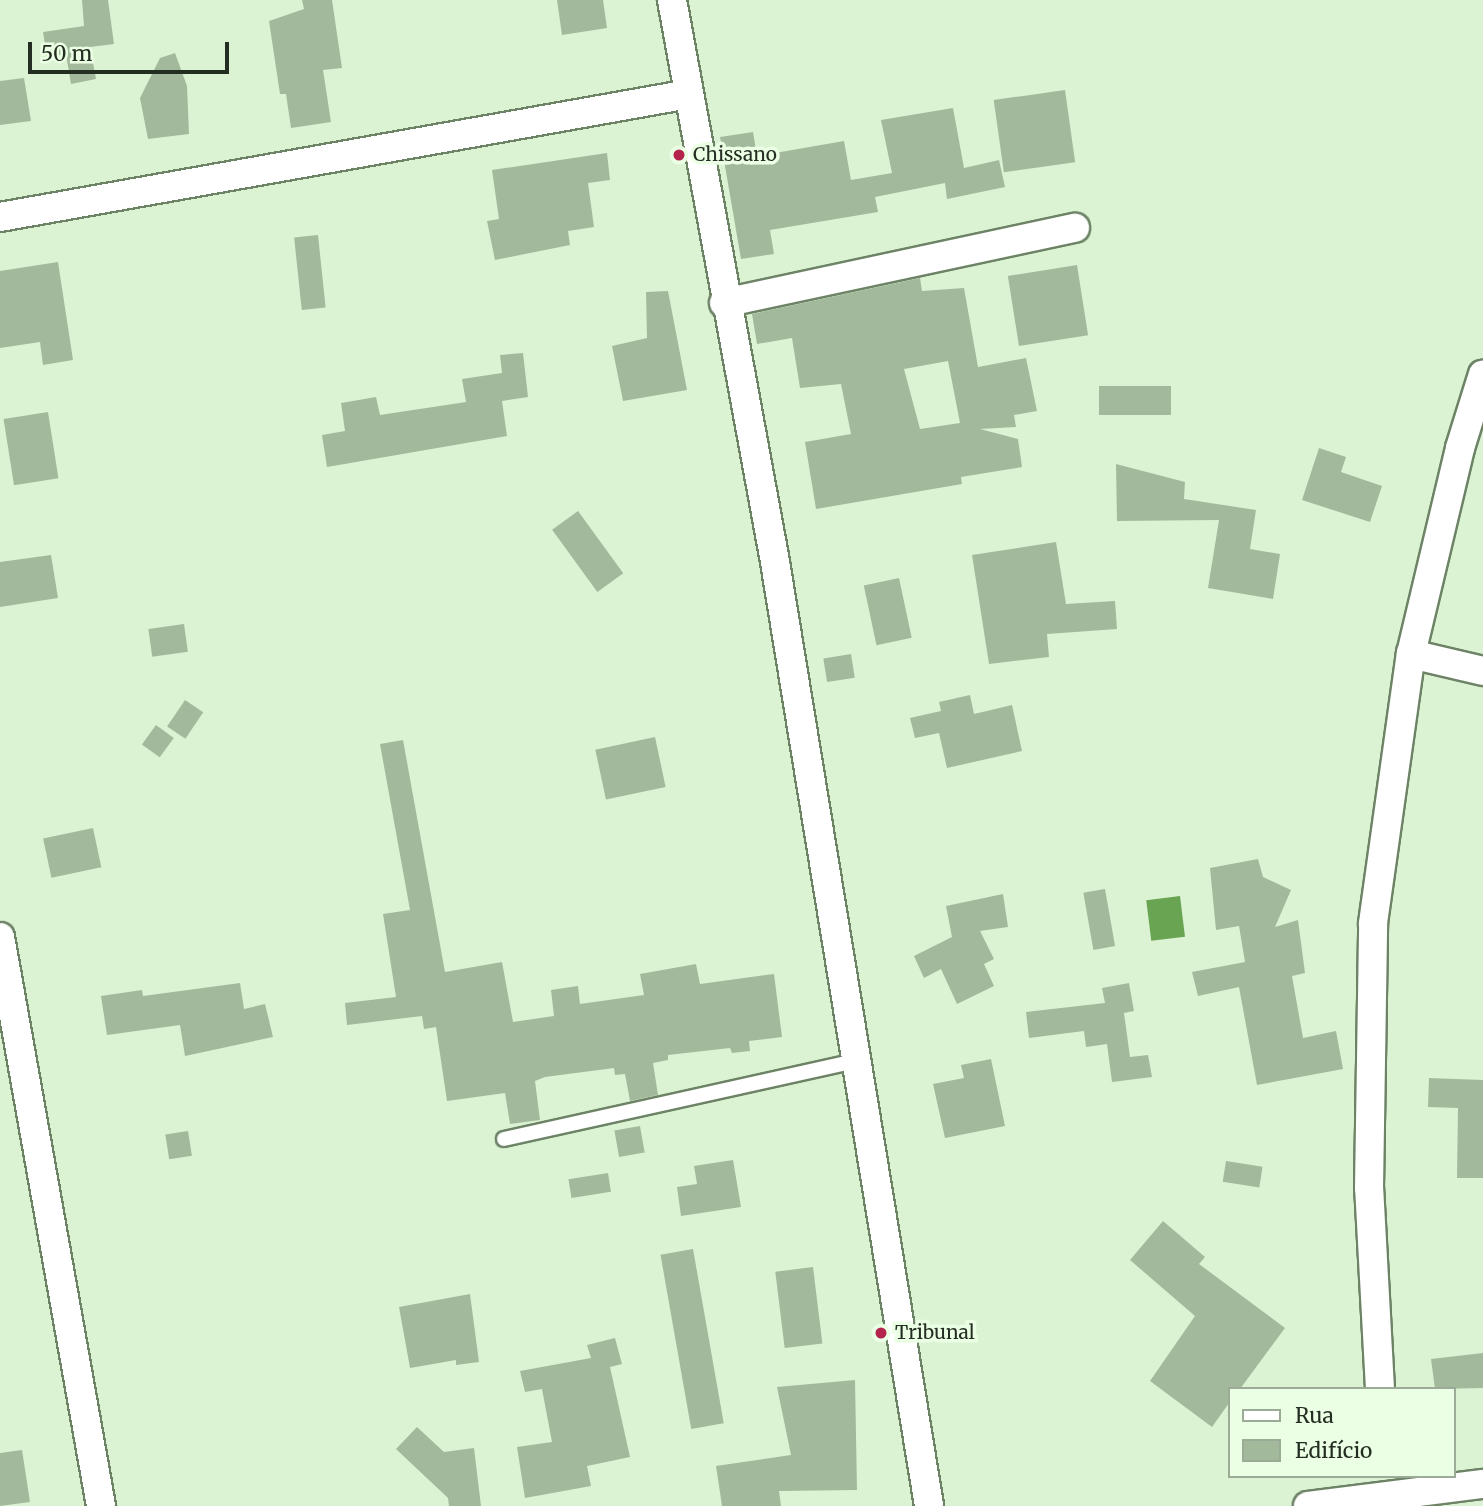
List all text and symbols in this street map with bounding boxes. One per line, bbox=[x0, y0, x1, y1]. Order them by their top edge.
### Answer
scale bar bbox=[32, 28, 233, 72]
text: 50 m bbox=[41, 40, 92, 67]
place label: Chissano bbox=[693, 144, 777, 166]
marker: Chissano bbox=[671, 147, 687, 163]
place label: Tribunal bbox=[895, 1322, 975, 1344]
marker: Tribunal bbox=[873, 1325, 889, 1341]
legend bbox=[1228, 1387, 1455, 1478]
text: Rua bbox=[1295, 1402, 1334, 1429]
text: Edifício bbox=[1295, 1437, 1372, 1464]

